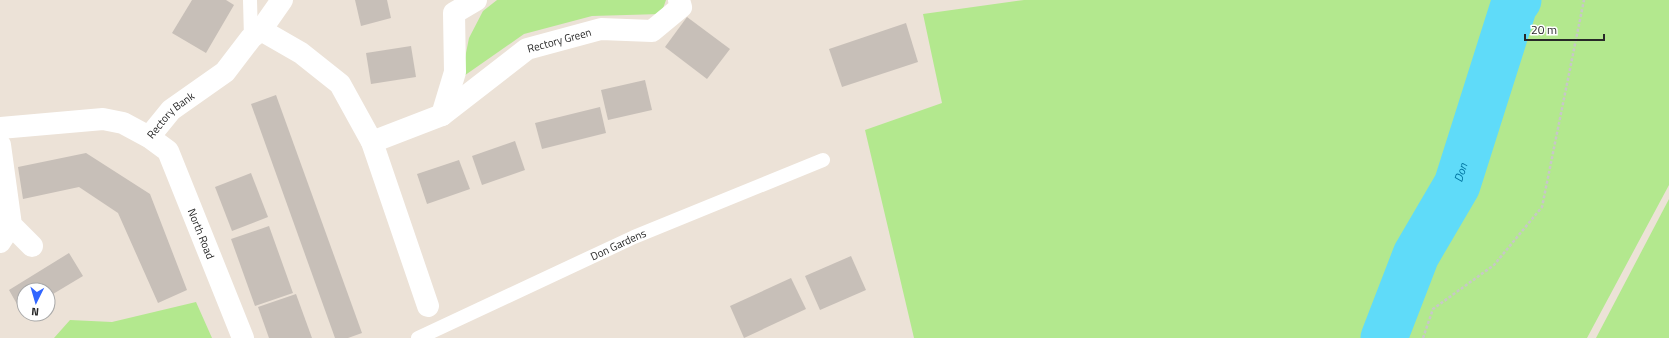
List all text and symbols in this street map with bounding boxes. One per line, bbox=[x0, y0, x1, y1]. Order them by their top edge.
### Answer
scale bar bbox=[1525, 16, 1604, 42]
text: 20 m bbox=[1531, 20, 1557, 39]
street label: Rectory Green bbox=[525, 24, 593, 57]
street label: Rectory Bank bbox=[143, 87, 198, 142]
water label: Don bbox=[1448, 160, 1473, 185]
street label: North Road bbox=[184, 206, 219, 261]
street label: Don Gardens bbox=[588, 225, 648, 264]
north arrow bbox=[16, 282, 56, 322]
text: N bbox=[31, 304, 40, 320]

